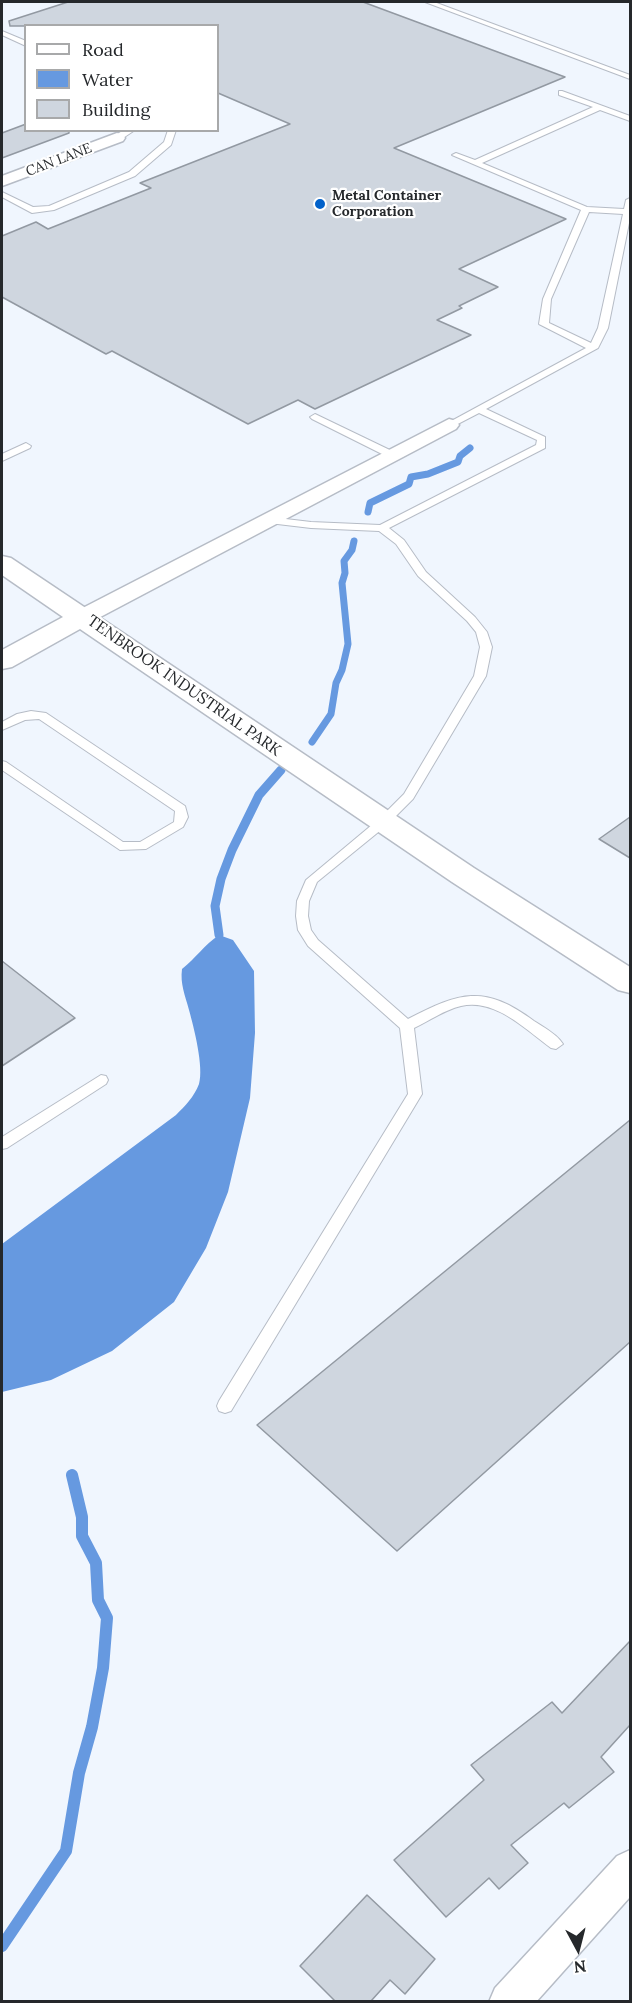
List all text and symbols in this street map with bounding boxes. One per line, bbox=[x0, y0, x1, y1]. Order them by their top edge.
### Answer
legend bbox=[24, 24, 219, 132]
text: Road bbox=[82, 38, 124, 61]
text: Water bbox=[82, 68, 133, 91]
text: Building bbox=[82, 98, 150, 121]
street label: CAN LANE bbox=[24, 140, 94, 180]
place label: Metal Container Corporation bbox=[332, 188, 441, 220]
marker: Metal Container Corporation bbox=[313, 197, 327, 211]
street label: TENBROOK INDUSTRIAL PARK bbox=[83, 611, 285, 761]
north arrow bbox=[548, 1919, 608, 1979]
text: N bbox=[573, 1956, 588, 1978]

